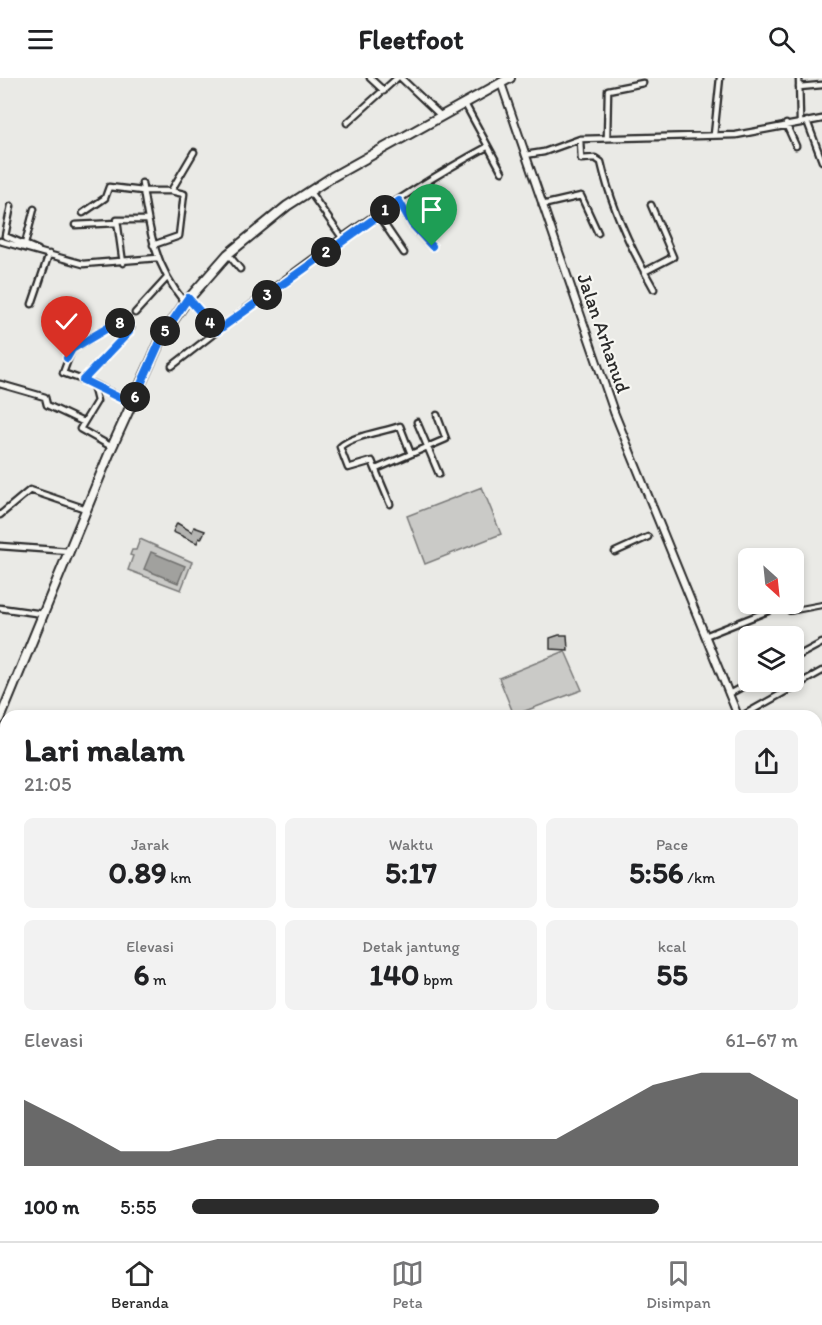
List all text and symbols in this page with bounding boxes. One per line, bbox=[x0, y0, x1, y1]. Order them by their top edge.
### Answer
icon: menu bbox=[24, 23, 57, 56]
text: Fleetfoot bbox=[358, 23, 464, 56]
icon: search bbox=[765, 23, 798, 56]
pin bbox=[406, 184, 457, 246]
icon: arrive bbox=[415, 193, 448, 226]
pin: 1 bbox=[370, 195, 400, 225]
text: 1 bbox=[381, 200, 389, 219]
pin: 2 bbox=[311, 237, 341, 267]
text: 2 bbox=[322, 242, 330, 261]
street label: Jalan Arhanud bbox=[572, 270, 636, 396]
pin: 3 bbox=[252, 280, 282, 310]
text: 3 bbox=[263, 285, 271, 304]
pin bbox=[41, 296, 92, 358]
icon: check bbox=[50, 305, 83, 338]
pin: 8 bbox=[105, 308, 135, 338]
pin: 4 bbox=[195, 308, 225, 338]
text: 8 bbox=[116, 313, 124, 332]
text: 4 bbox=[205, 313, 215, 332]
pin: 5 bbox=[150, 316, 180, 346]
text: 5 bbox=[161, 321, 169, 340]
pin: 6 bbox=[120, 382, 150, 412]
text: 6 bbox=[131, 387, 139, 406]
north arrow bbox=[738, 548, 804, 614]
map controls bbox=[738, 548, 804, 692]
button: layers bbox=[738, 626, 804, 692]
text: Lari malam bbox=[24, 730, 185, 769]
button: share bbox=[735, 730, 798, 793]
text: 21:05 bbox=[24, 772, 72, 796]
text: Jarak bbox=[131, 835, 169, 854]
text: Waktu bbox=[389, 835, 433, 854]
text: Pace bbox=[656, 835, 688, 854]
text: 0.89 bbox=[109, 854, 167, 891]
text: 5:17 bbox=[385, 854, 437, 891]
text: 5:56 bbox=[629, 854, 684, 891]
text: km bbox=[167, 868, 191, 887]
text: /km bbox=[684, 868, 715, 887]
text: Elevasi bbox=[126, 937, 174, 956]
text: Detak jantung bbox=[362, 937, 460, 956]
text: kcal bbox=[658, 937, 686, 956]
text: 6 bbox=[134, 956, 149, 993]
text: 140 bbox=[369, 956, 420, 993]
text: 55 bbox=[656, 956, 688, 993]
text: m bbox=[149, 970, 166, 989]
text: bpm bbox=[420, 970, 453, 989]
text: Elevasi bbox=[24, 1028, 83, 1052]
text: 61–67 m bbox=[725, 1028, 798, 1052]
text: 100 m bbox=[24, 1195, 79, 1219]
text: 5:55 bbox=[120, 1195, 156, 1219]
tab: Beranda bbox=[111, 1257, 169, 1312]
tab: Peta bbox=[391, 1257, 424, 1312]
tab: Disimpan bbox=[646, 1257, 711, 1312]

